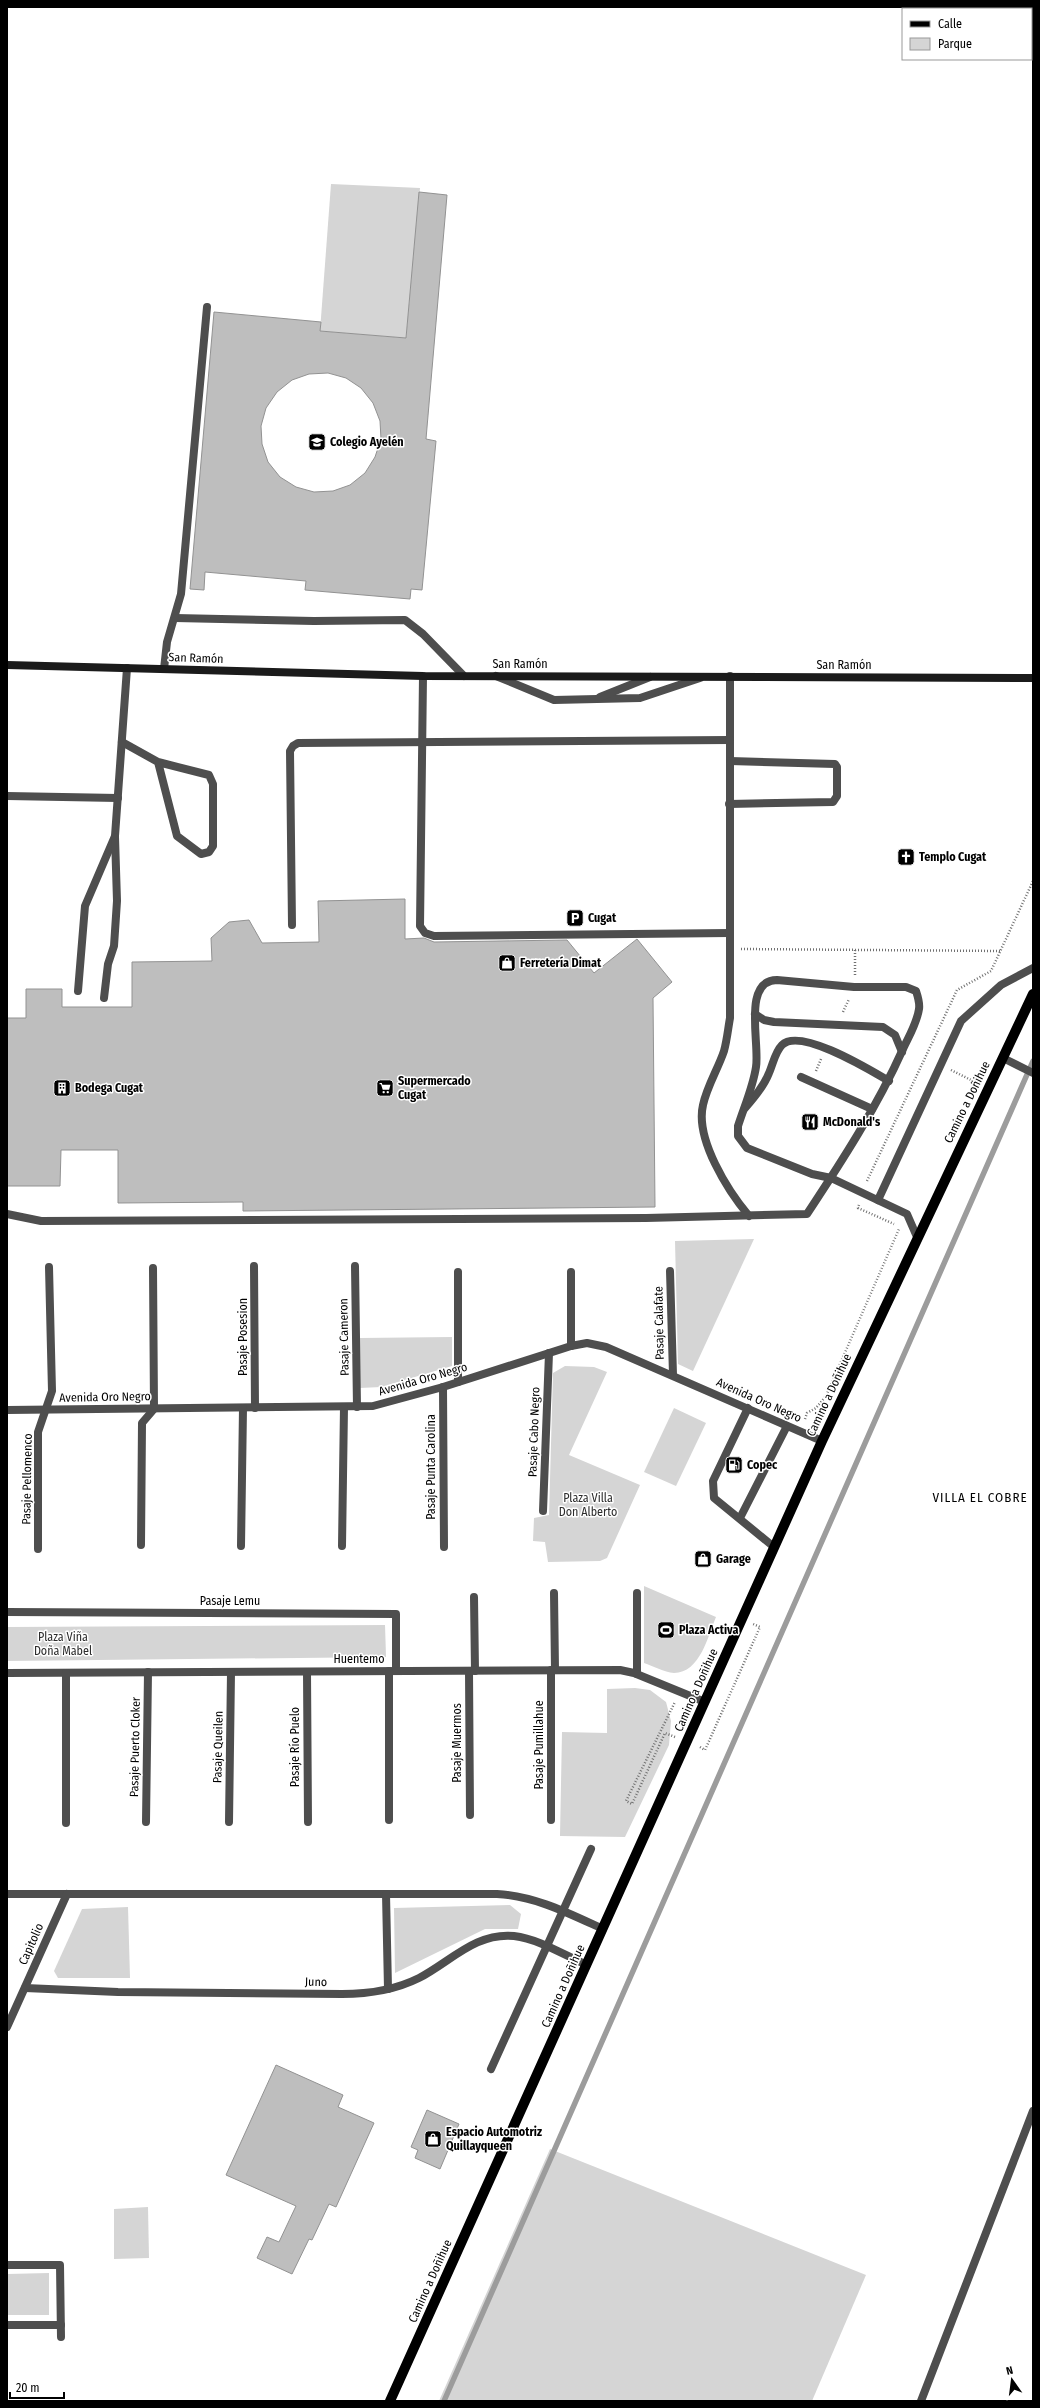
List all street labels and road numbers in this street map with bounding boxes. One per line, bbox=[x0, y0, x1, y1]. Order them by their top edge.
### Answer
street label: San Ramón bbox=[168, 650, 224, 666]
street label: San Ramón bbox=[492, 657, 548, 671]
street label: San Ramón bbox=[816, 658, 872, 672]
street label: Camino a Doñihue bbox=[941, 1059, 993, 1145]
street label: Pasaje Calafate bbox=[651, 1286, 667, 1360]
street label: Pasaje Posesion bbox=[236, 1298, 250, 1376]
street label: Pasaje Cameron bbox=[336, 1298, 352, 1376]
street label: Camino a Doñihue bbox=[804, 1351, 854, 1438]
street label: Avenida Oro Negro bbox=[377, 1360, 469, 1398]
street label: Avenida Oro Negro bbox=[714, 1375, 804, 1425]
street label: Pasaje Cabo Negro bbox=[525, 1387, 543, 1477]
street label: Avenida Oro Negro bbox=[59, 1389, 151, 1405]
street label: Pasaje Punta Carolina bbox=[424, 1414, 438, 1520]
street label: Pasaje Pellomenco bbox=[19, 1433, 35, 1525]
street label: Pasaje Lemu bbox=[200, 1594, 260, 1608]
street label: Camino a Doñihue bbox=[671, 1646, 721, 1734]
street label: Huentemo bbox=[333, 1652, 385, 1666]
street label: Pasaje Puerto Cloker bbox=[127, 1696, 143, 1797]
street label: Pasaje Pumillahue bbox=[532, 1700, 546, 1790]
street label: Pasaje Muermos bbox=[450, 1703, 464, 1783]
street label: Pasaje Río Puelo bbox=[288, 1707, 302, 1787]
street label: Pasaje Queilen bbox=[210, 1711, 226, 1783]
street label: Capitolio bbox=[16, 1921, 46, 1967]
street label: Camino a Doñihue bbox=[538, 1942, 588, 2030]
street label: Juno bbox=[305, 1975, 327, 1989]
street label: Camino a Doñihue bbox=[405, 2237, 455, 2325]

